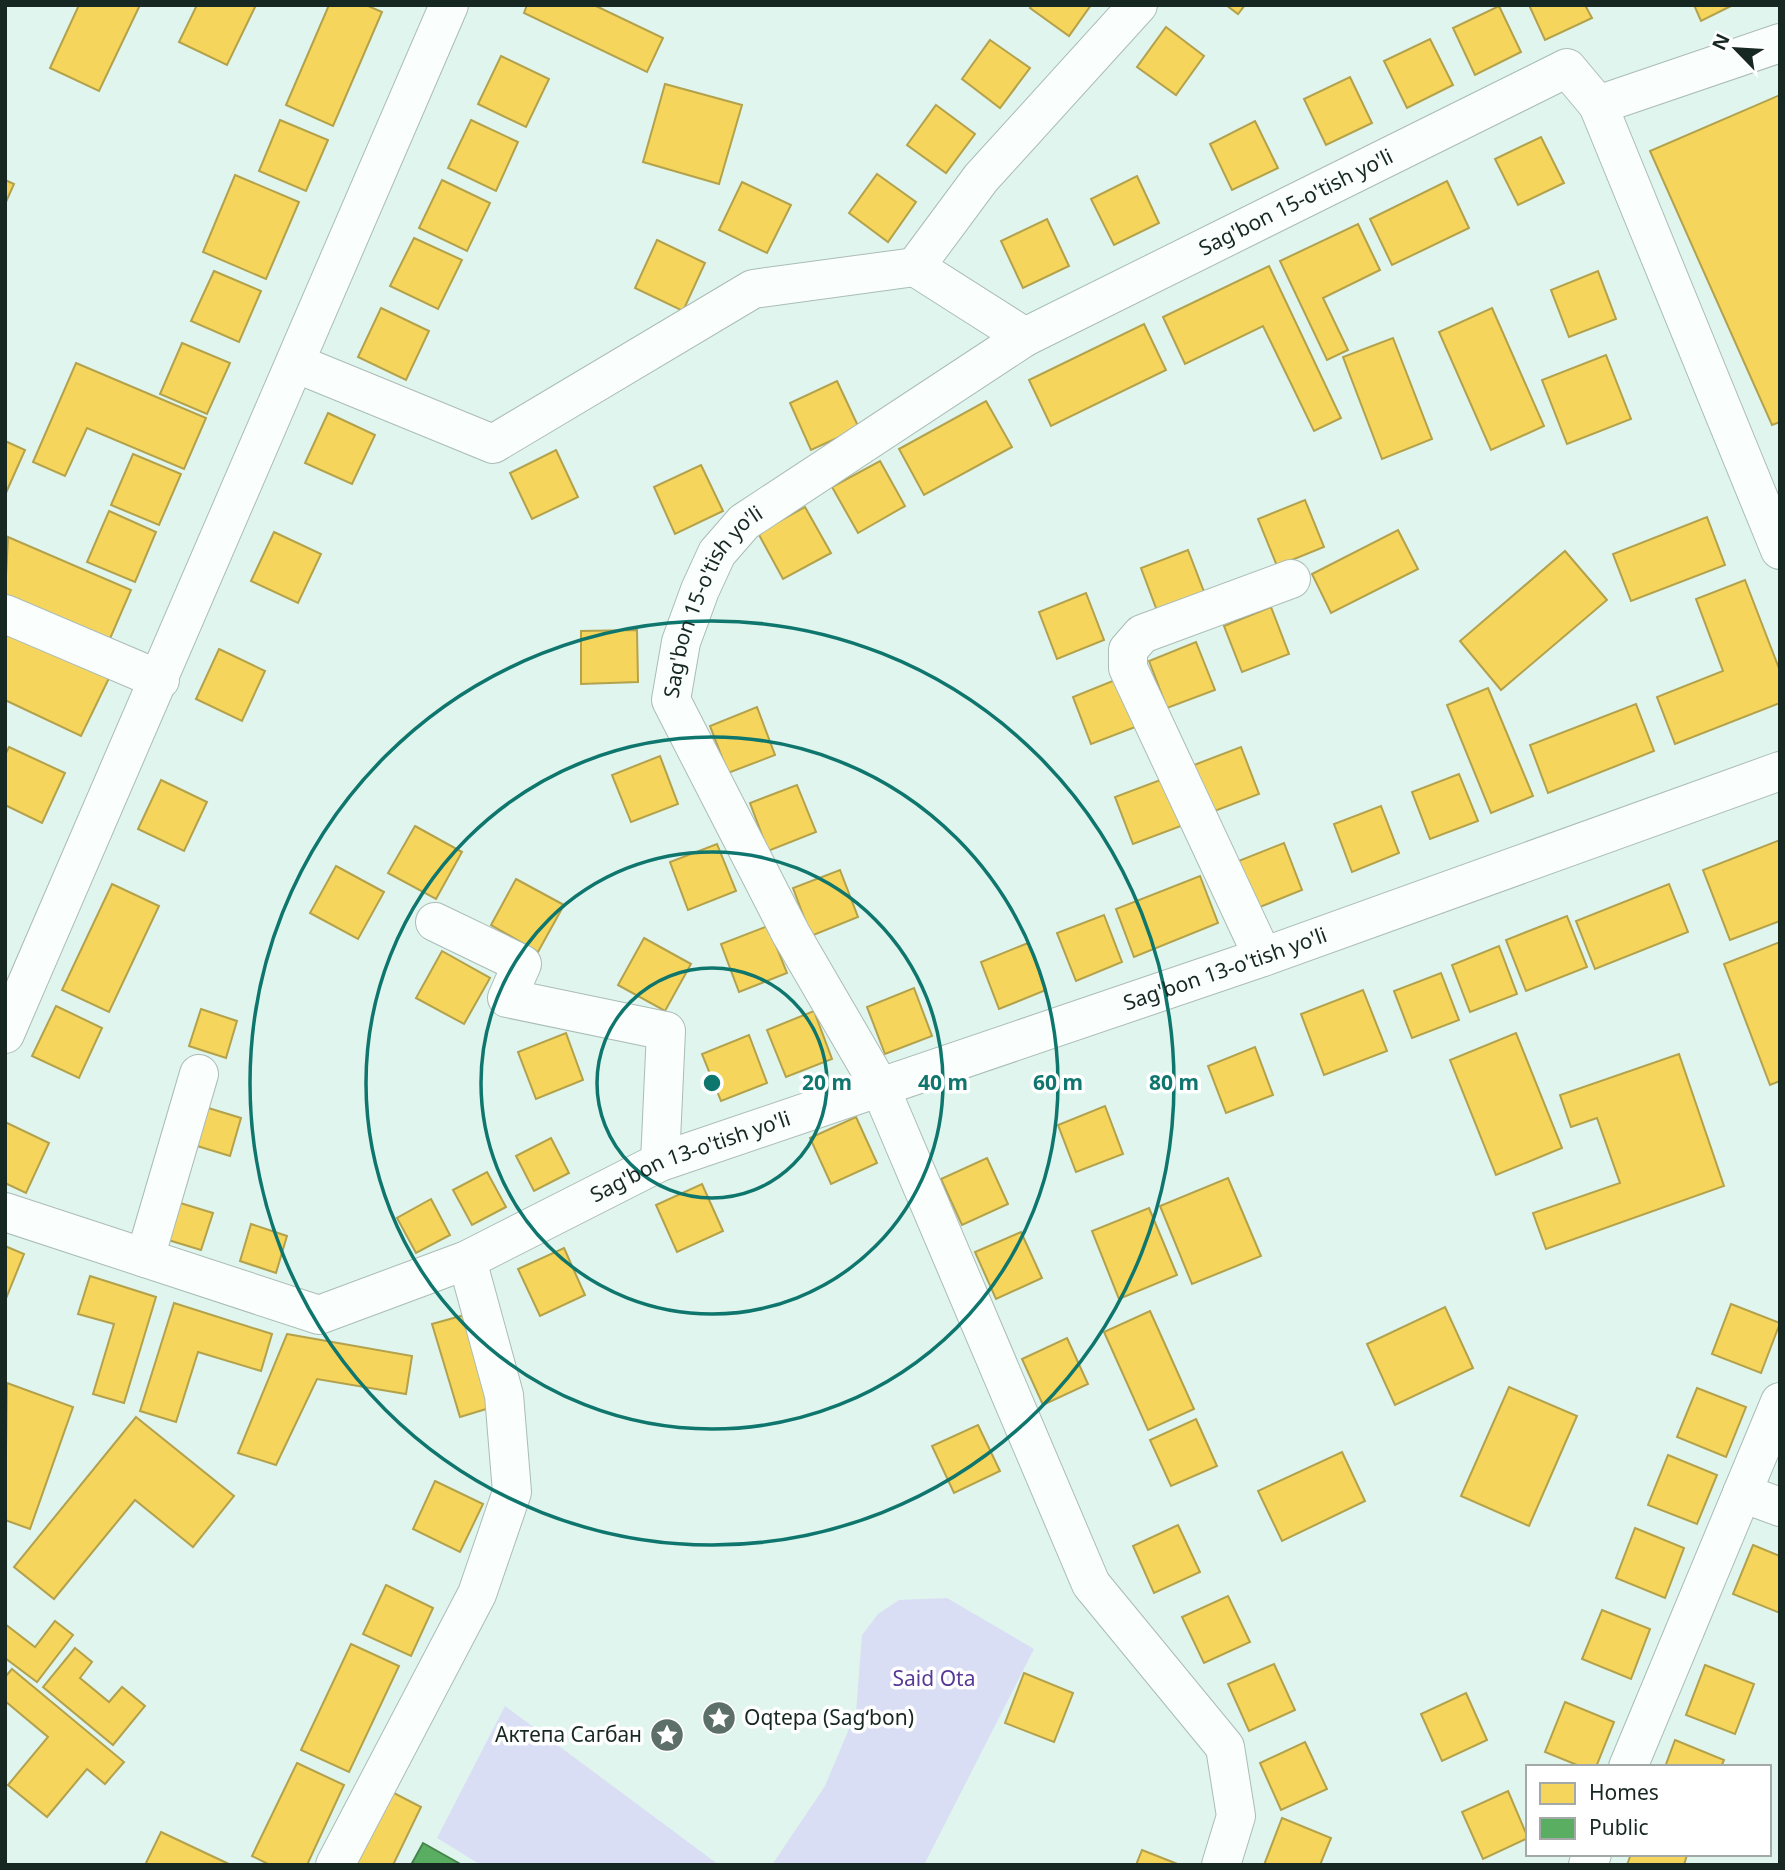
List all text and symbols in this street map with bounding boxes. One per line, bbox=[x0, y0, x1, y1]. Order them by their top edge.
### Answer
north arrow bbox=[1701, 14, 1771, 84]
text: N bbox=[1706, 29, 1736, 54]
street label: Sag'bon 15-o'tish yo'li bbox=[1194, 142, 1397, 262]
street label: Sag'bon 15-o'tish yo'li bbox=[657, 499, 768, 700]
street label: Sag'bon 13-o'tish yo'li bbox=[1120, 920, 1330, 1016]
text: 20 m bbox=[802, 1068, 852, 1096]
text: 40 m bbox=[918, 1068, 968, 1096]
text: 60 m bbox=[1033, 1068, 1083, 1096]
text: 80 m bbox=[1149, 1068, 1199, 1096]
centre of rings bbox=[700, 1071, 724, 1095]
street label: Sag'bon 13-o'tish yo'li bbox=[585, 1104, 794, 1208]
park label: Said Ota bbox=[893, 1664, 975, 1692]
place icon: Oqtepa (Sagʻbon) bbox=[700, 1699, 738, 1737]
place label: Oqtepa (Sagʻbon) bbox=[744, 1703, 914, 1731]
place icon: Актепа Сагбан bbox=[648, 1716, 686, 1754]
place label: Актепа Сагбан bbox=[495, 1720, 642, 1748]
legend bbox=[1526, 1765, 1771, 1856]
text: Homes bbox=[1589, 1778, 1659, 1806]
text: Public bbox=[1589, 1813, 1649, 1841]

